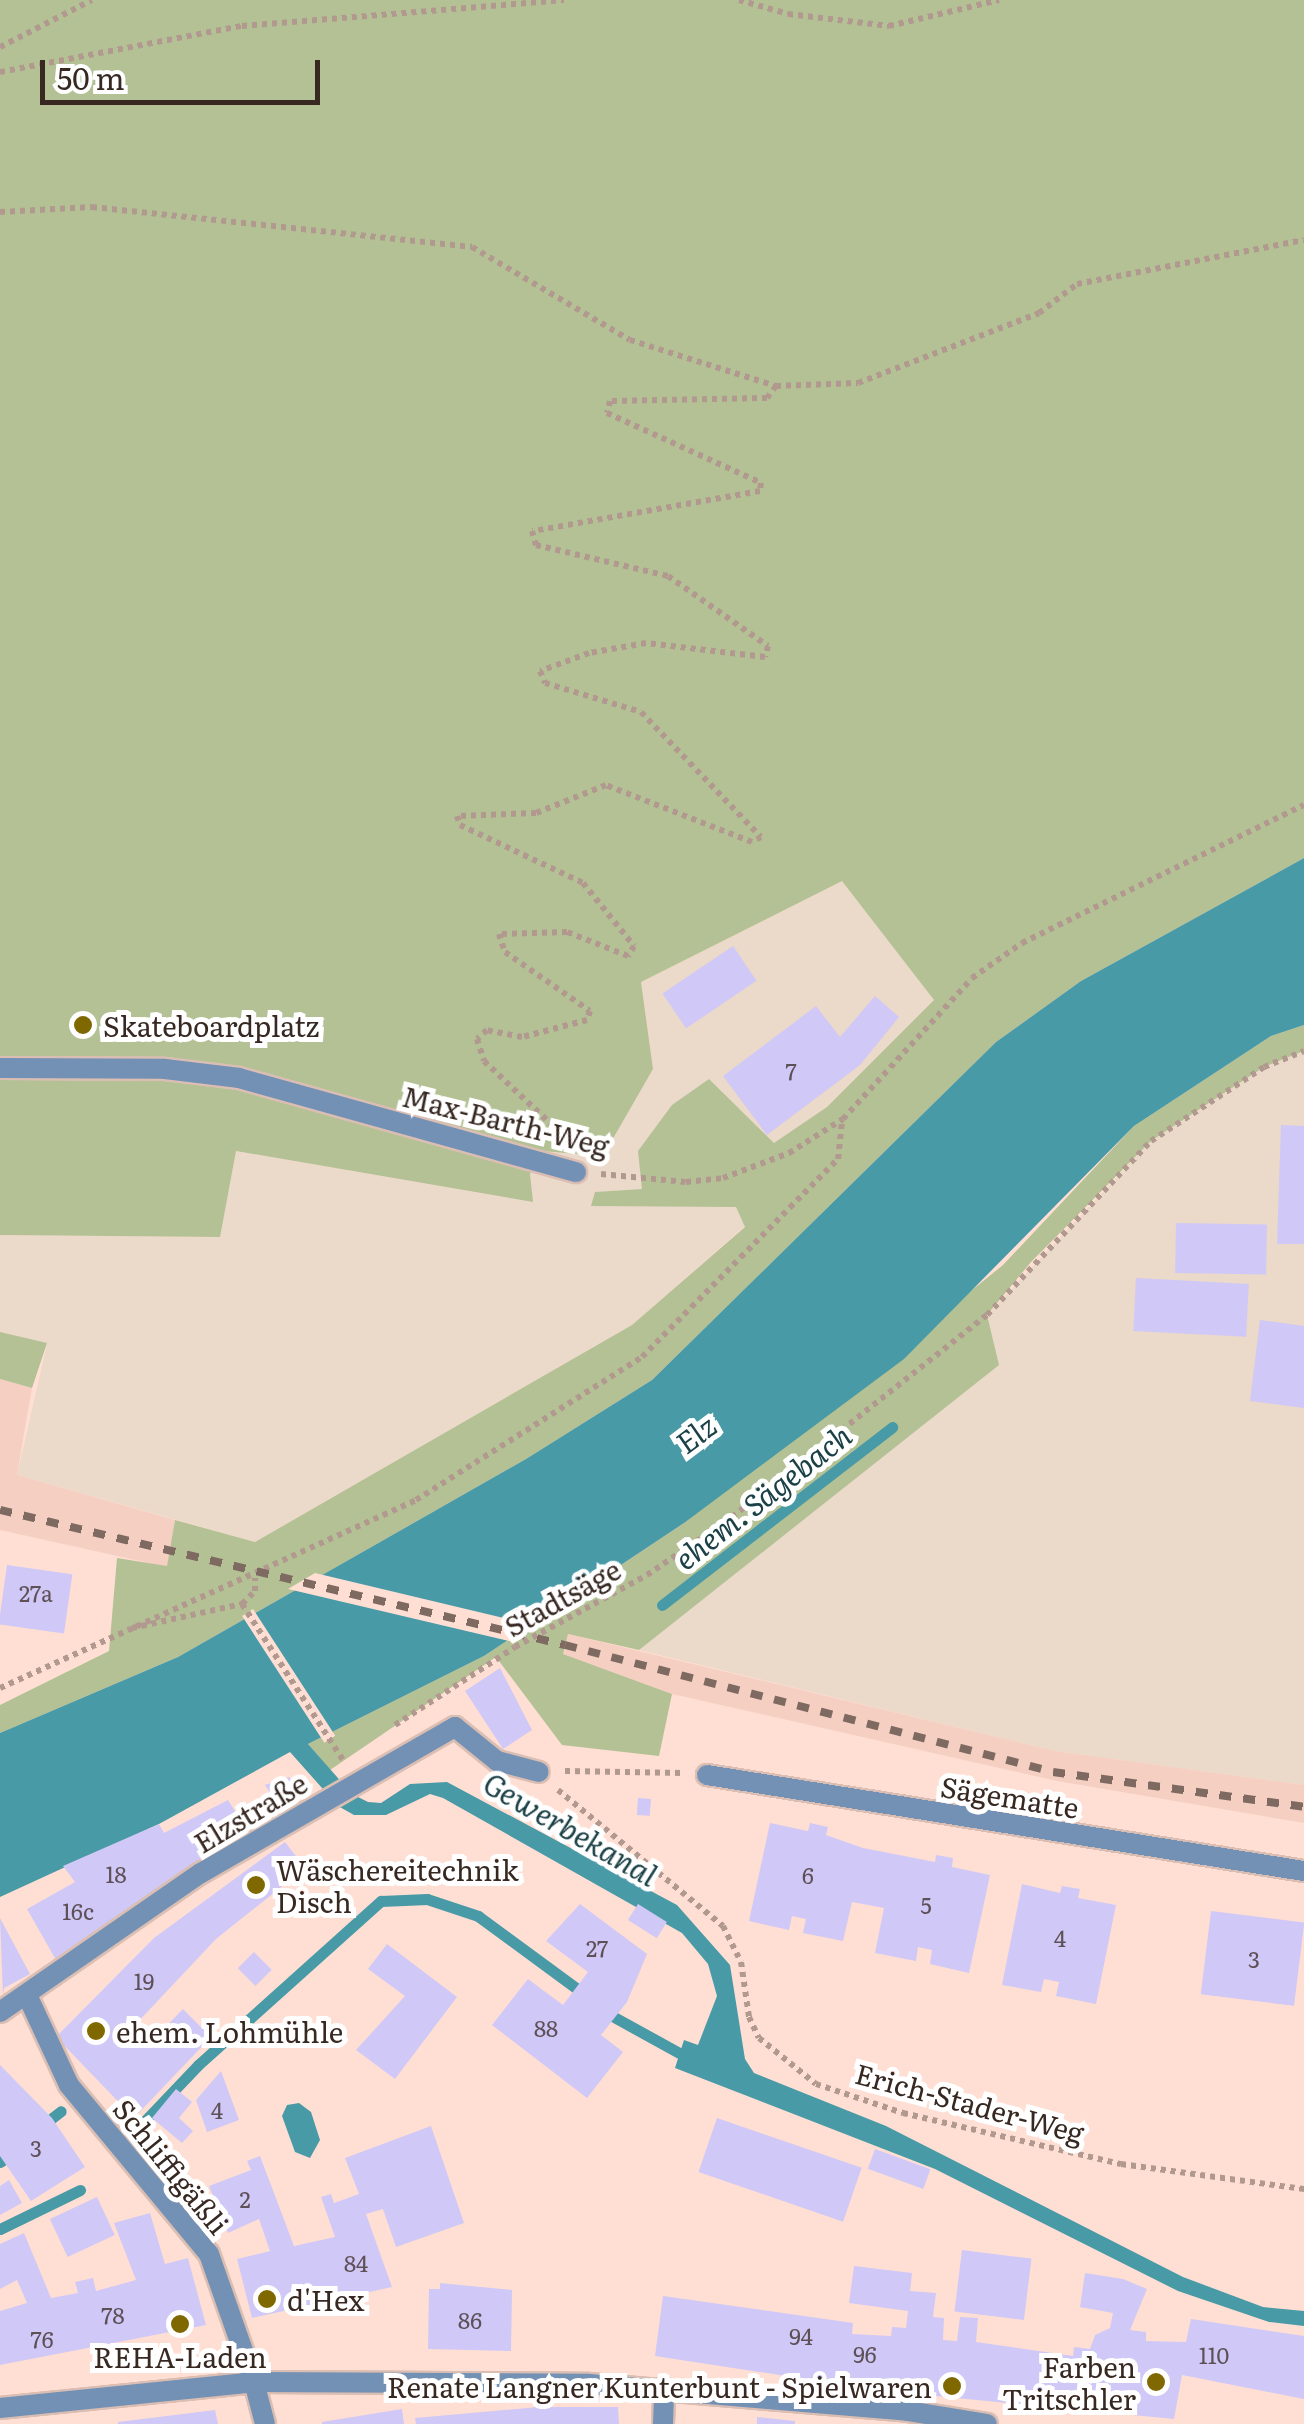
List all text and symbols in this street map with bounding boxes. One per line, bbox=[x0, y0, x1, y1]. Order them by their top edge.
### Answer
scale bar bbox=[45, 40, 325, 102]
text: 50 m bbox=[57, 55, 125, 99]
place label: Skateboardplatz bbox=[103, 1008, 319, 1042]
marker: Skateboardplatz bbox=[72, 1014, 94, 1036]
house number: 7 bbox=[785, 1058, 797, 1084]
street label: Max-Barth-Weg bbox=[399, 1078, 613, 1162]
water label: Elz bbox=[668, 1406, 722, 1460]
water label: ehem. Sägebach bbox=[667, 1416, 857, 1576]
street label: Stadtsäge bbox=[498, 1551, 626, 1643]
house number: 27a bbox=[19, 1580, 53, 1606]
water label: Gewerbekanal bbox=[478, 1764, 664, 1892]
street label: Elzstraße bbox=[188, 1765, 312, 1859]
street label: Sägematte bbox=[939, 1769, 1081, 1823]
place label: Wäschereitechnik Disch bbox=[276, 1852, 519, 1918]
house number: 18 bbox=[105, 1861, 127, 1887]
house number: 6 bbox=[802, 1862, 814, 1888]
marker: Wäschereitechnik Disch bbox=[245, 1874, 267, 1896]
house number: 5 bbox=[920, 1892, 932, 1918]
house number: 16c bbox=[62, 1898, 94, 1924]
house number: 4 bbox=[1054, 1925, 1066, 1951]
house number: 27 bbox=[586, 1935, 608, 1961]
house number: 3 bbox=[1248, 1946, 1260, 1972]
house number: 19 bbox=[134, 1968, 154, 1994]
place label: ehem. Lohmühle bbox=[116, 2014, 343, 2048]
house number: 88 bbox=[534, 2015, 558, 2041]
marker: ehem. Lohmühle bbox=[85, 2020, 107, 2042]
street label: Erich-Stader-Weg bbox=[852, 2055, 1088, 2149]
street label: Schliffigäßli bbox=[107, 2092, 237, 2240]
house number: 4 bbox=[211, 2097, 223, 2123]
house number: 3 bbox=[30, 2135, 42, 2161]
house number: 2 bbox=[239, 2186, 251, 2212]
house number: 84 bbox=[344, 2250, 368, 2276]
place label: d'Hex bbox=[287, 2282, 364, 2316]
marker: d'Hex bbox=[256, 2288, 278, 2310]
house number: 78 bbox=[101, 2302, 125, 2328]
house number: 86 bbox=[458, 2307, 482, 2333]
marker: REHA-Laden bbox=[169, 2313, 191, 2335]
house number: 94 bbox=[789, 2323, 813, 2349]
house number: 76 bbox=[31, 2326, 53, 2352]
place label: REHA-Laden bbox=[93, 2339, 267, 2373]
house number: 96 bbox=[853, 2341, 877, 2367]
house number: 110 bbox=[1199, 2342, 1229, 2368]
place label: Farben Tritschler bbox=[1002, 2349, 1136, 2415]
place label: Renate Langner Kunterbunt - Spielwaren bbox=[387, 2369, 932, 2403]
marker: Farben Tritschler bbox=[1145, 2371, 1167, 2393]
marker: Renate Langner Kunterbunt - Spielwaren bbox=[941, 2375, 963, 2397]

